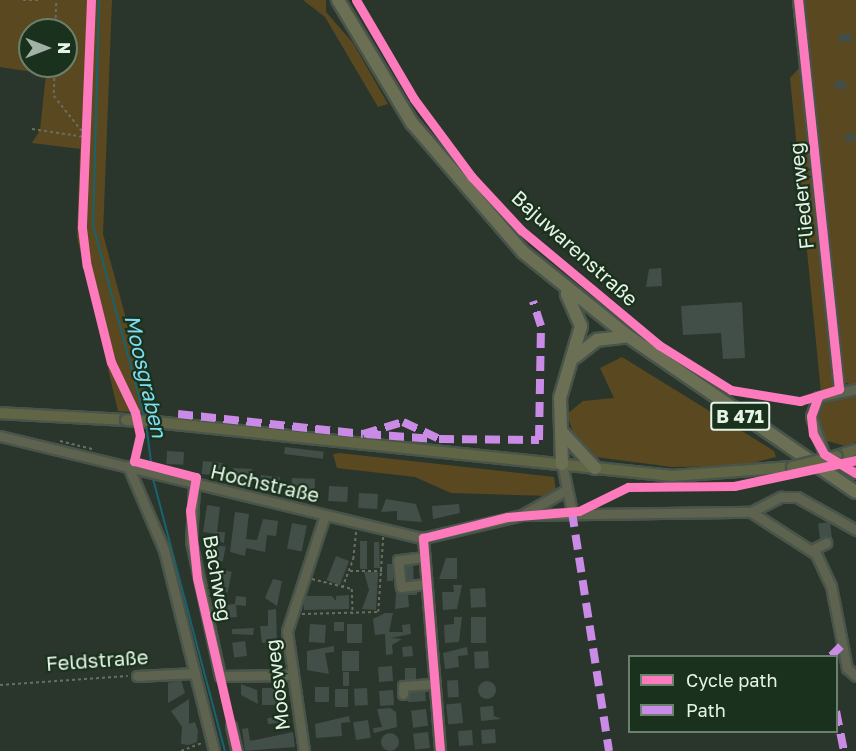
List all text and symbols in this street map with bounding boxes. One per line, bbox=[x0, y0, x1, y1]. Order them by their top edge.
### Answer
north arrow bbox=[18, 18, 78, 78]
text: N bbox=[54, 42, 74, 54]
street label: Fliederweg bbox=[783, 141, 819, 251]
street label: Bajuwarenstraße bbox=[507, 185, 643, 311]
water label: Moosgraben bbox=[120, 312, 172, 440]
road number: B 471 bbox=[710, 401, 770, 431]
street label: Hochstraße bbox=[208, 459, 322, 507]
street label: Bachweg bbox=[199, 533, 237, 623]
street label: Moosweg bbox=[260, 638, 294, 732]
street label: Feldstraße bbox=[45, 644, 149, 676]
legend bbox=[628, 655, 838, 733]
text: Cycle path bbox=[686, 669, 778, 691]
text: Path bbox=[686, 699, 726, 721]

